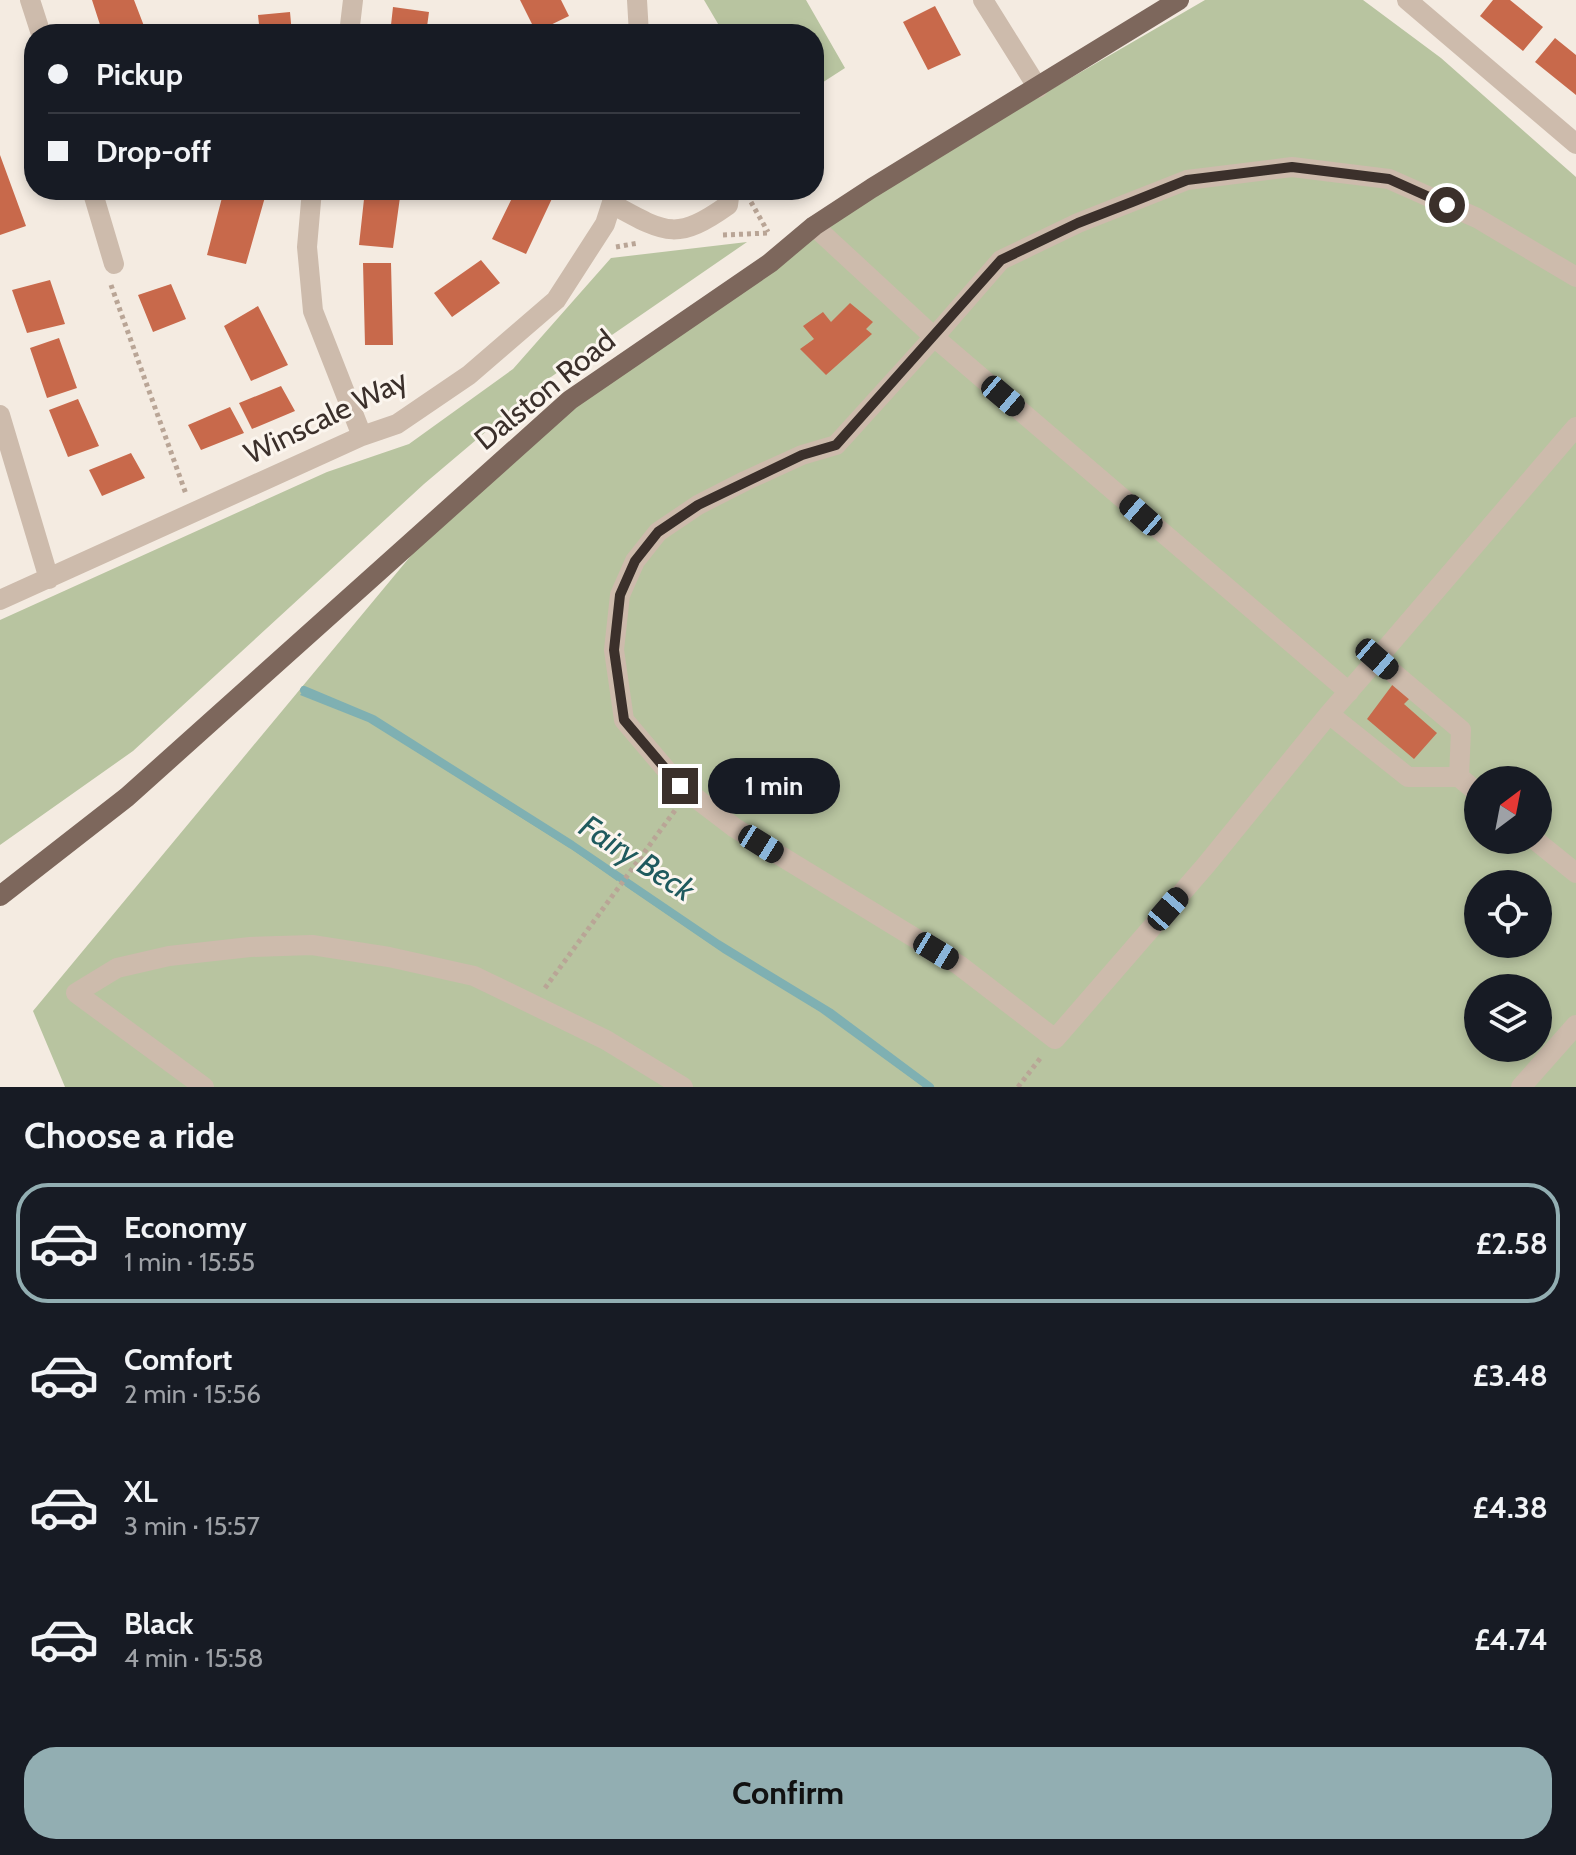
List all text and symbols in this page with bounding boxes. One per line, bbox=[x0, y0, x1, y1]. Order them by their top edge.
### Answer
text: Pickup bbox=[96, 56, 183, 93]
text: Drop-off bbox=[96, 133, 211, 170]
route start bbox=[1429, 187, 1465, 223]
street label: Dalston Road bbox=[467, 322, 623, 458]
street label: Winscale Way bbox=[238, 361, 413, 472]
car bbox=[977, 371, 1029, 421]
car bbox=[1115, 490, 1167, 540]
car bbox=[1351, 634, 1403, 684]
callout: 1 min bbox=[708, 758, 840, 814]
north arrow bbox=[1464, 766, 1552, 854]
map controls bbox=[1464, 766, 1552, 1062]
route end bbox=[662, 768, 698, 804]
text: 1 min bbox=[745, 770, 803, 802]
water label: Fairy Beck bbox=[572, 806, 703, 910]
car bbox=[734, 821, 788, 867]
button: locate bbox=[1464, 870, 1552, 958]
car bbox=[1143, 883, 1193, 935]
car bbox=[909, 928, 963, 974]
button: layers bbox=[1464, 974, 1552, 1062]
text: Choose a ride bbox=[24, 1113, 234, 1157]
icon: car bbox=[28, 1207, 100, 1279]
text: Economy bbox=[124, 1209, 247, 1246]
text: £2.58 bbox=[1476, 1225, 1548, 1262]
text: 1 min · 15:55 bbox=[124, 1246, 255, 1278]
icon: car bbox=[28, 1339, 100, 1411]
text: Comfort bbox=[124, 1341, 232, 1378]
text: £3.48 bbox=[1473, 1357, 1548, 1394]
text: 2 min · 15:56 bbox=[124, 1378, 261, 1410]
icon: car bbox=[28, 1471, 100, 1543]
text: XL bbox=[124, 1473, 158, 1510]
text: £4.38 bbox=[1473, 1489, 1548, 1526]
text: 3 min · 15:57 bbox=[124, 1510, 260, 1542]
icon: car bbox=[28, 1603, 100, 1675]
text: Black bbox=[124, 1605, 194, 1642]
text: £4.74 bbox=[1474, 1621, 1548, 1658]
text: 4 min · 15:58 bbox=[124, 1642, 263, 1674]
button: Confirm bbox=[24, 1747, 1552, 1839]

